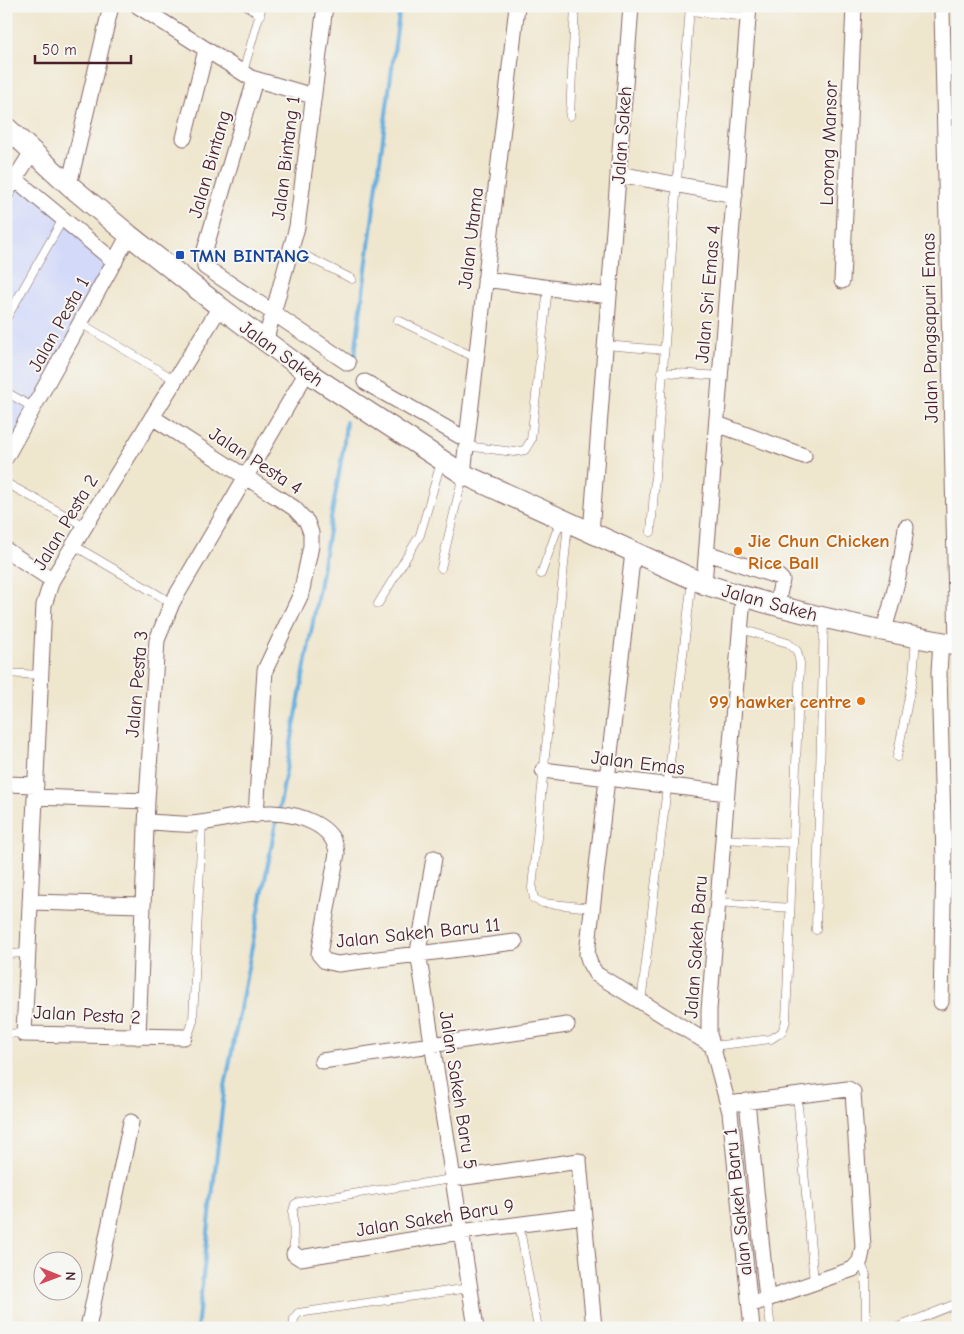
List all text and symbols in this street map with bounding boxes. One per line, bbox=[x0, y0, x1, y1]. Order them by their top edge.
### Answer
scale bar bbox=[35, 32, 131, 64]
text: 50 m bbox=[42, 41, 77, 59]
street label: Lorong Mansor bbox=[816, 80, 842, 206]
street label: Jalan Sakeh bbox=[608, 85, 636, 185]
street label: Jalan Bintang 1 bbox=[267, 95, 305, 222]
street label: Jalan Bintang bbox=[184, 108, 236, 221]
street label: Jalan Utama bbox=[454, 186, 488, 290]
street label: Jalan Sri Emas 4 bbox=[691, 224, 725, 364]
street label: Jalan Pangsapuri Emas bbox=[917, 233, 943, 423]
place label: TMN BINTANG bbox=[190, 245, 309, 267]
marker: TMN BINTANG bbox=[174, 249, 186, 261]
street label: Jalan Pesta 1 bbox=[24, 273, 94, 376]
street label: Jalan Sakeh bbox=[235, 316, 328, 392]
street label: Jalan Pesta 4 bbox=[205, 423, 306, 499]
street label: Jalan Pesta 2 bbox=[29, 471, 103, 574]
place label: Jie Chun Chicken Rice Ball bbox=[748, 530, 890, 574]
marker: Jie Chun Chicken Rice Ball bbox=[732, 545, 744, 557]
street label: Jalan Sakeh bbox=[720, 580, 820, 626]
street label: Jalan Pesta 3 bbox=[121, 630, 153, 738]
place label: 99 hawker centre bbox=[709, 691, 851, 713]
marker: 99 hawker centre bbox=[855, 695, 867, 707]
street label: Jalan Emas bbox=[590, 746, 686, 780]
street label: Jalan Sakeh Baru bbox=[680, 875, 712, 1019]
street label: Jalan Sakeh Baru 11 bbox=[335, 913, 501, 953]
street label: Jalan Pesta 2 bbox=[33, 1001, 141, 1029]
street label: Jalan Sakeh Baru 5 bbox=[435, 1009, 481, 1171]
street label: alan Sakeh Baru 1 bbox=[719, 1127, 757, 1277]
street label: Jalan Sakeh Baru 9 bbox=[355, 1195, 516, 1241]
north arrow bbox=[32, 1252, 82, 1302]
text: N bbox=[62, 1272, 79, 1281]

